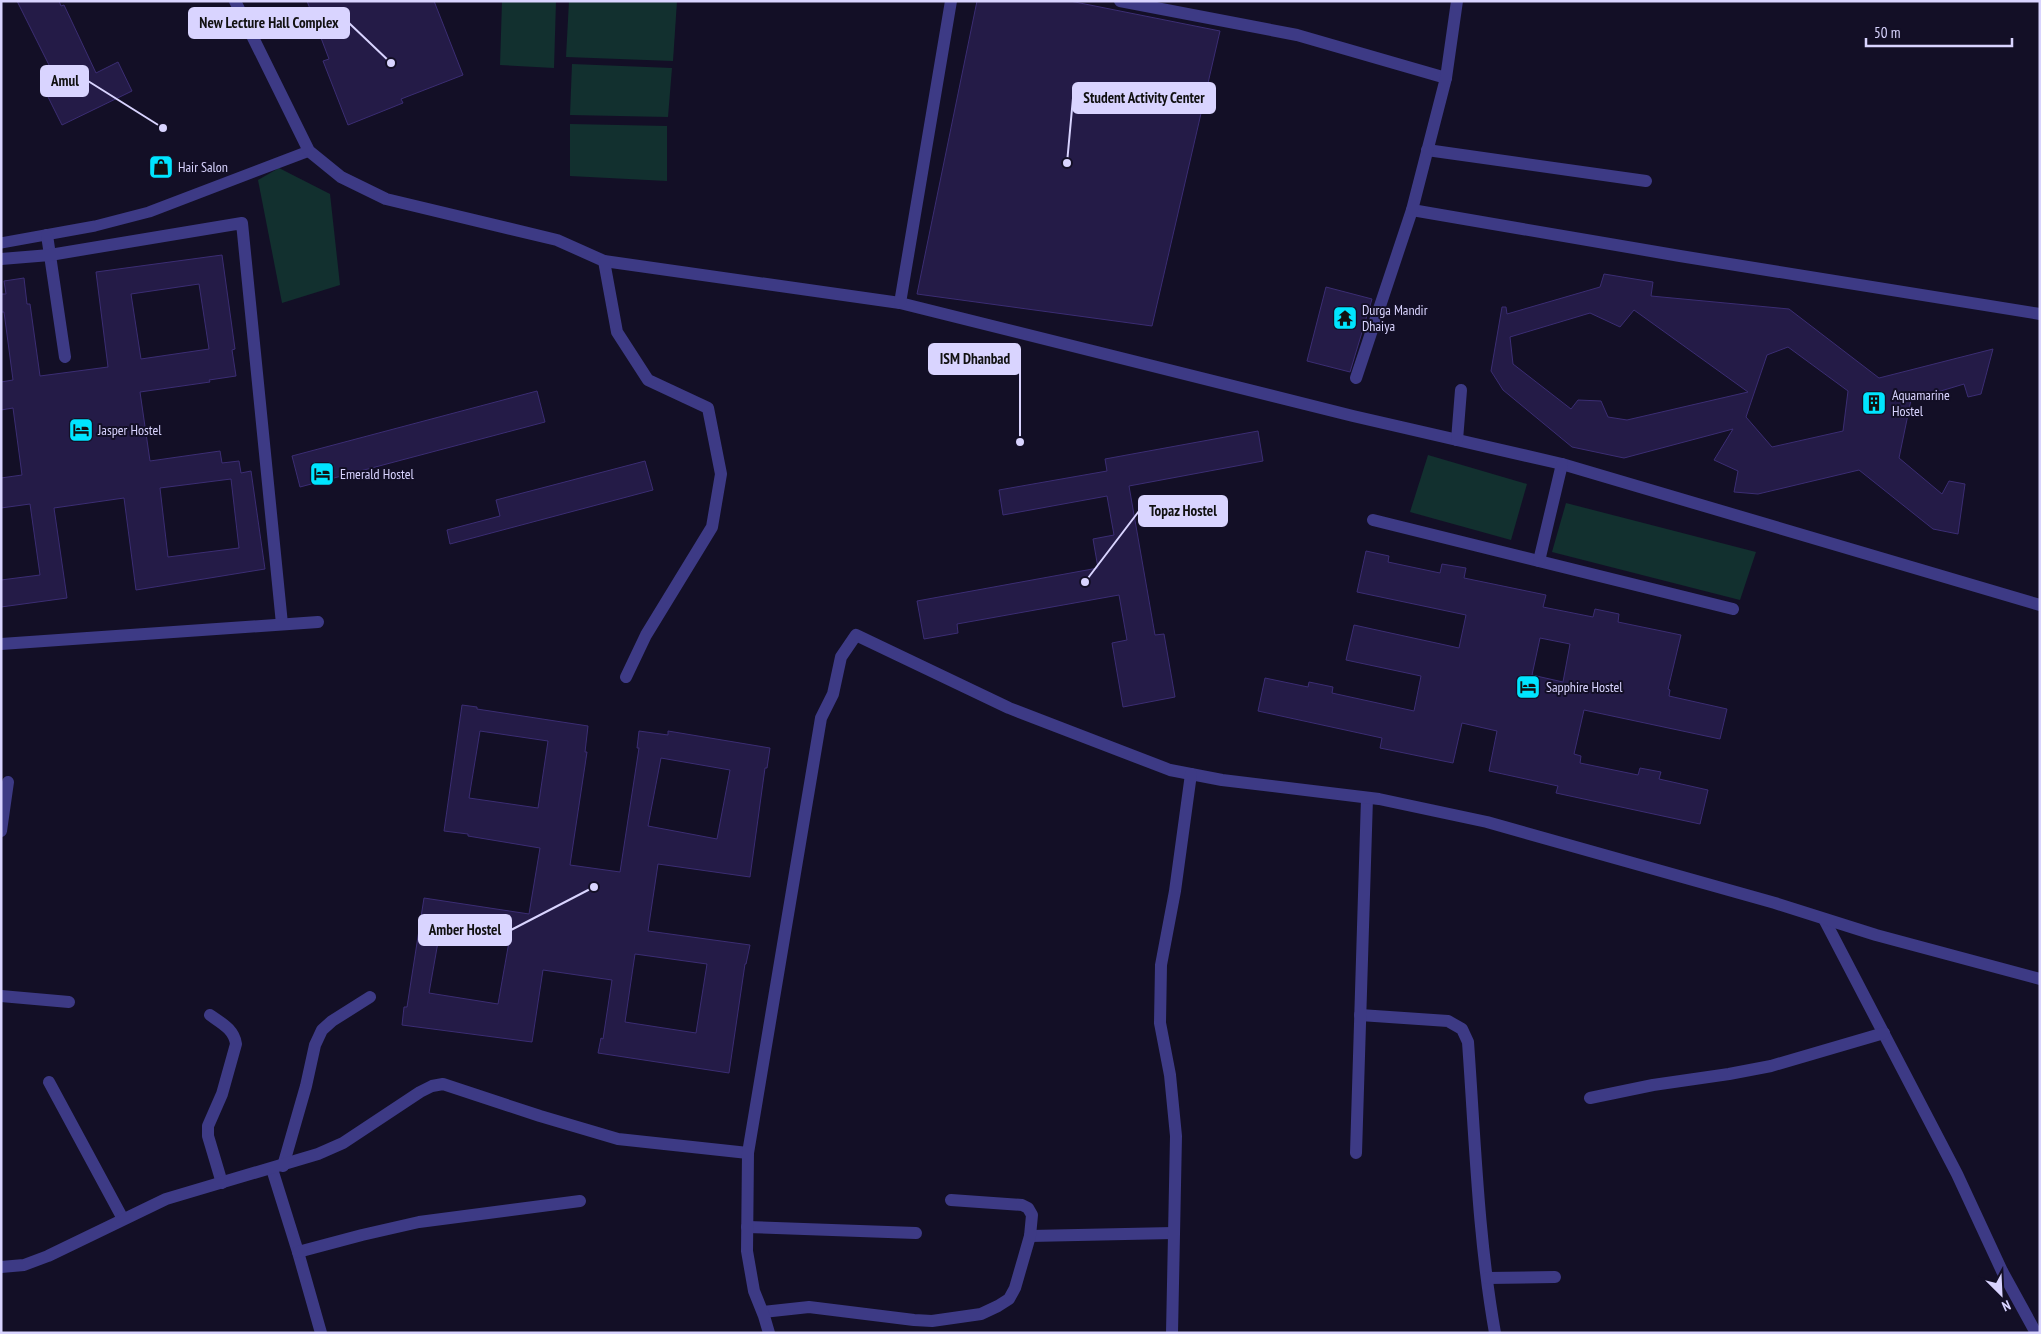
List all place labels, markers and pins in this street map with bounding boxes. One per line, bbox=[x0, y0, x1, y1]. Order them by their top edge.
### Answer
callout: New Lecture Hall Complex bbox=[189, 8, 349, 38]
callout: Amul bbox=[41, 66, 88, 96]
callout: Student Activity Center bbox=[1073, 83, 1215, 113]
shop icon: Hair Salon bbox=[148, 154, 174, 180]
place label: Hair Salon bbox=[178, 158, 228, 176]
place label: Durga Mandir Dhaiya bbox=[1362, 301, 1428, 335]
temple icon: Durga Mandir Dhaiya bbox=[1332, 305, 1358, 331]
callout: ISM Dhanbad bbox=[929, 344, 1020, 374]
place label: Aquamarine Hostel bbox=[1892, 386, 1950, 420]
building icon: Aquamarine Hostel bbox=[1861, 390, 1887, 416]
hotel icon: Jasper Hostel bbox=[68, 417, 94, 443]
place label: Jasper Hostel bbox=[97, 421, 162, 439]
hotel icon: Emerald Hostel bbox=[309, 461, 335, 487]
place label: Emerald Hostel bbox=[340, 465, 414, 483]
callout: Topaz Hostel bbox=[1139, 496, 1227, 526]
hotel icon: Sapphire Hostel bbox=[1515, 674, 1541, 700]
place label: Sapphire Hostel bbox=[1546, 678, 1623, 696]
callout: Amber Hostel bbox=[419, 915, 511, 945]

